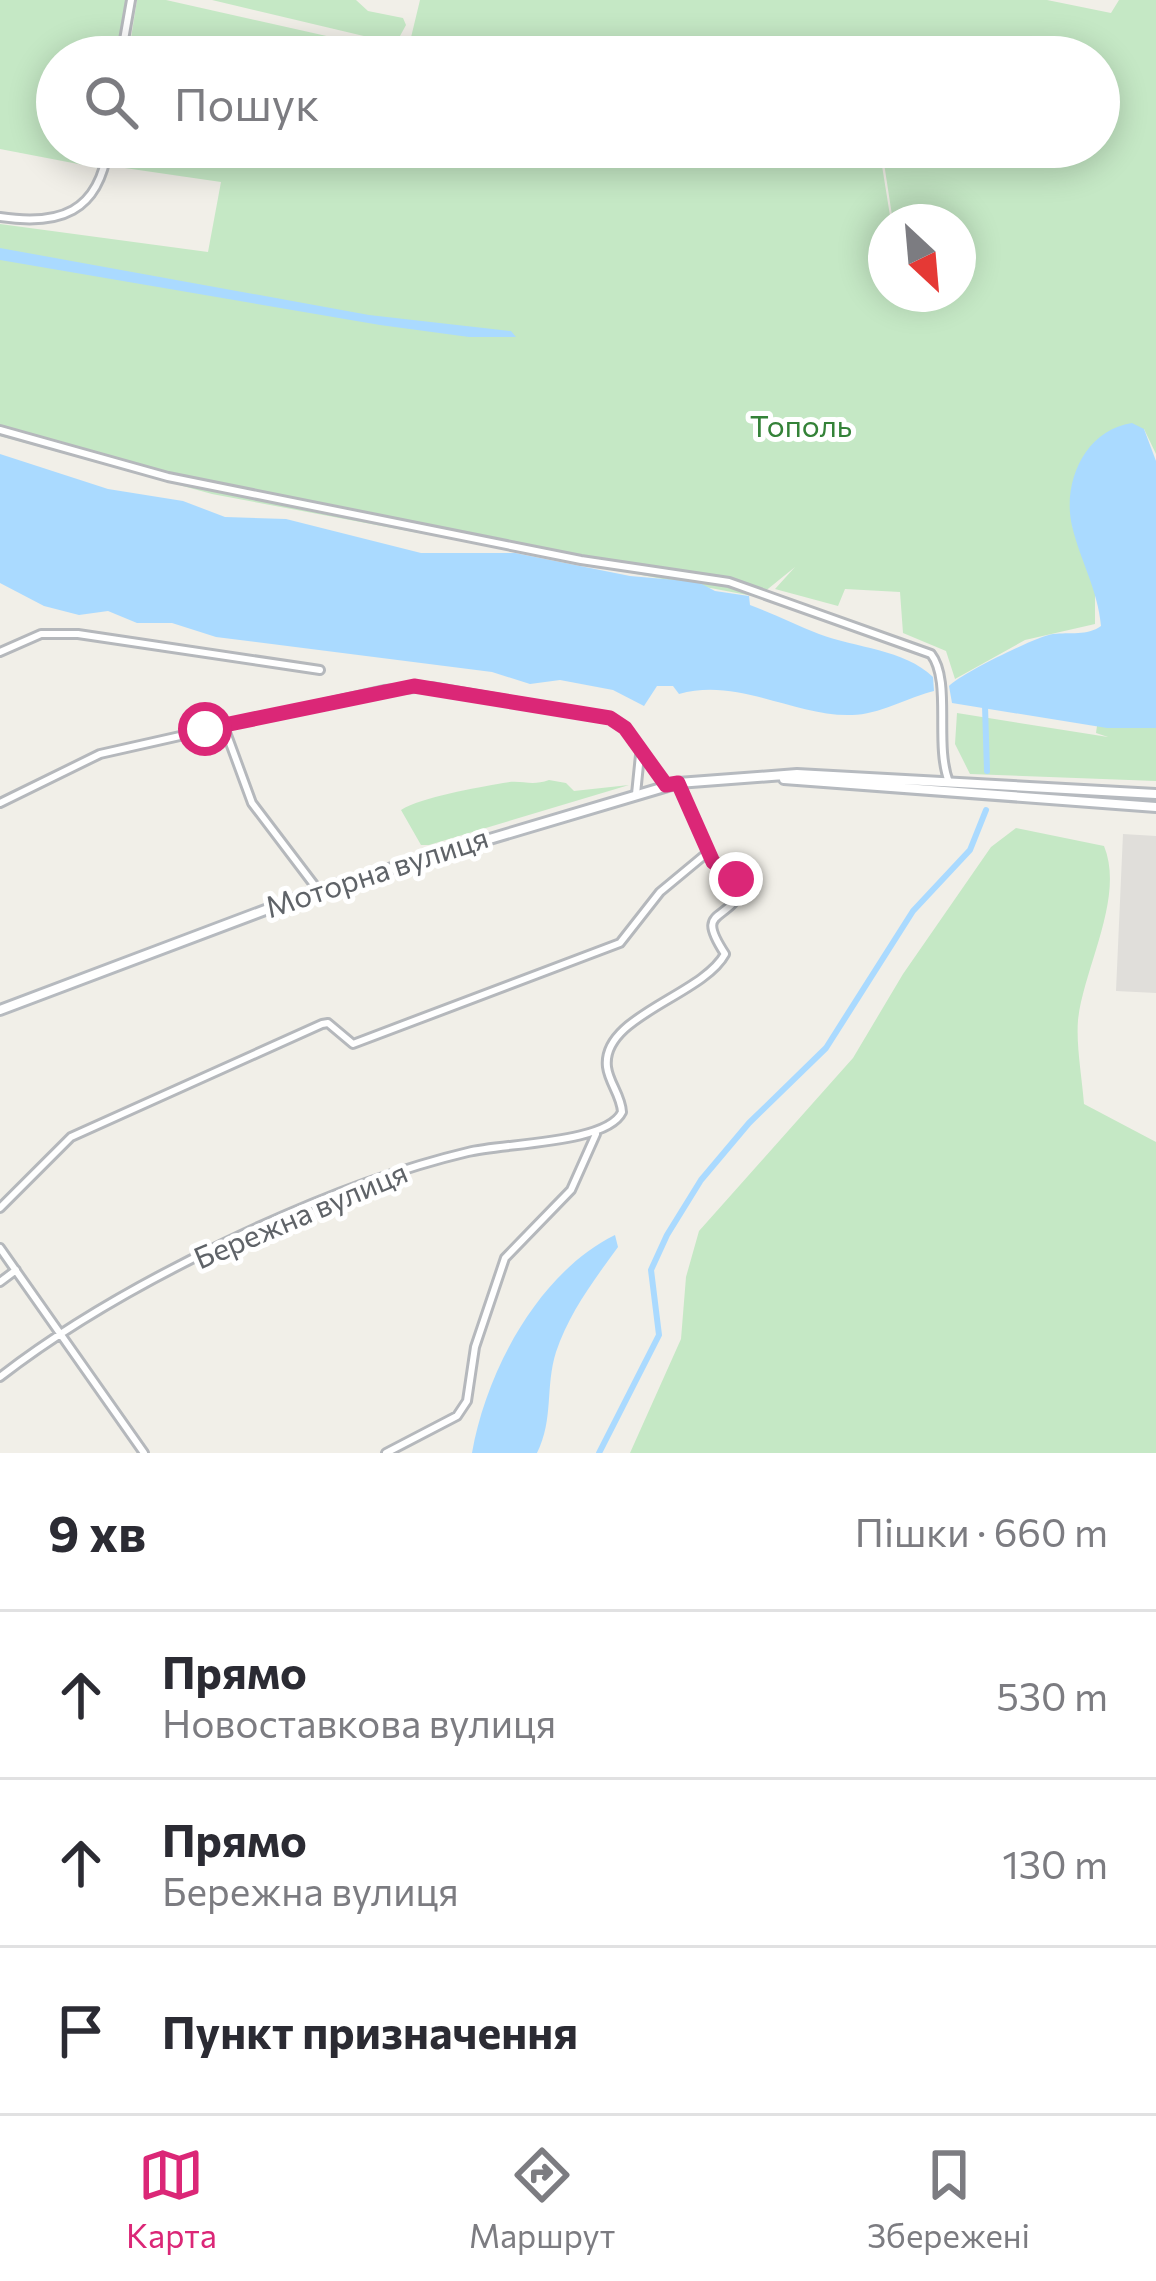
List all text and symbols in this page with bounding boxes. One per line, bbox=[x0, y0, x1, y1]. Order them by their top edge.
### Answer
search box bbox=[36, 36, 1120, 168]
icon: search bbox=[78, 69, 144, 135]
text: Пошук bbox=[174, 75, 319, 130]
north arrow bbox=[868, 204, 976, 312]
park label: Тополь bbox=[750, 406, 852, 443]
route start bbox=[178, 702, 232, 756]
street label: Моторна вулиця bbox=[260, 817, 492, 924]
route end bbox=[709, 852, 763, 906]
street label: Бережна вулиця bbox=[188, 1152, 412, 1275]
text: 9 хв bbox=[48, 1500, 146, 1563]
text: Пішки · 660 m bbox=[855, 1507, 1108, 1555]
text: Прямо bbox=[162, 1643, 307, 1698]
icon: ahead bbox=[48, 1662, 114, 1728]
text: 530 m bbox=[996, 1671, 1108, 1719]
text: Новоставкова вулиця bbox=[162, 1698, 556, 1746]
text: Прямо bbox=[162, 1811, 307, 1866]
icon: ahead bbox=[48, 1830, 114, 1896]
text: 130 m bbox=[1002, 1839, 1108, 1887]
text: Бережна вулиця bbox=[162, 1866, 459, 1914]
icon: arrive bbox=[48, 1998, 114, 2064]
text: Пункт призначення bbox=[162, 2003, 578, 2058]
tab: Карта bbox=[126, 2142, 217, 2255]
tab: Маршрут bbox=[469, 2142, 615, 2255]
tab: Збережені bbox=[867, 2142, 1030, 2255]

